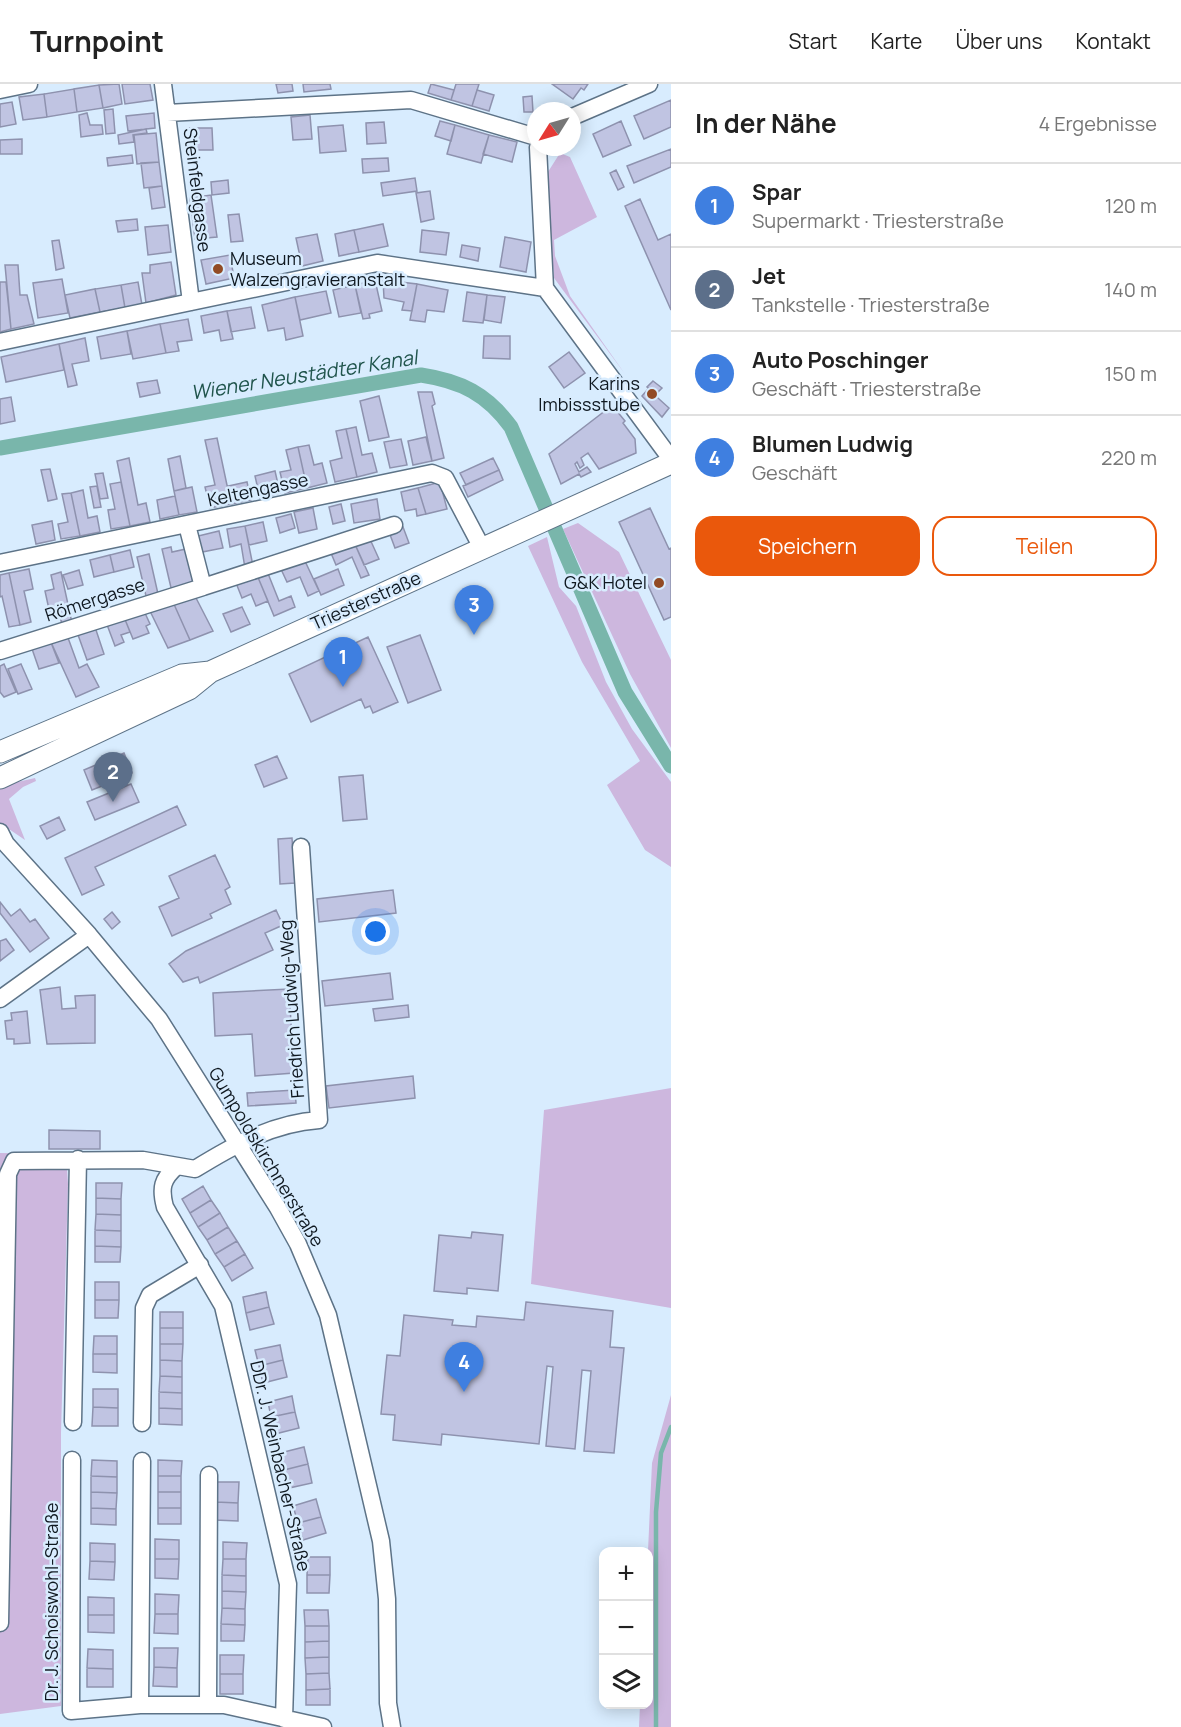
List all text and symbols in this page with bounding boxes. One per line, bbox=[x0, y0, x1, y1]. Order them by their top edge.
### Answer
text: Turnpoint bbox=[30, 22, 164, 60]
text: Start bbox=[788, 27, 837, 55]
text: Karte bbox=[870, 27, 922, 55]
text: Über uns bbox=[955, 27, 1043, 55]
text: Kontakt bbox=[1076, 27, 1151, 55]
north arrow bbox=[527, 102, 581, 156]
text: In der Nähe bbox=[695, 105, 837, 141]
text: 4 Ergebnisse bbox=[1038, 110, 1157, 137]
street label: Steinfeldgasse bbox=[178, 126, 218, 253]
text: Spar bbox=[752, 177, 801, 207]
text: 1 bbox=[710, 192, 719, 219]
text: 120 m bbox=[1105, 192, 1157, 219]
text: Supermarkt · Triesterstraße bbox=[752, 207, 1004, 234]
place label: Museum Walzengravieranstalt bbox=[230, 246, 405, 291]
text: Jet bbox=[752, 261, 786, 291]
marker: Museum Walzengravieranstalt bbox=[211, 262, 225, 276]
text: 2 bbox=[709, 276, 720, 303]
text: 140 m bbox=[1104, 276, 1157, 303]
text: Tankstelle · Triesterstraße bbox=[752, 291, 990, 318]
water label: Wiener Neustädter Kanal bbox=[189, 343, 421, 406]
text: Auto Poschinger bbox=[752, 345, 928, 375]
text: 3 bbox=[709, 360, 720, 387]
text: 150 m bbox=[1104, 360, 1157, 387]
place label: Karins Imbissstube bbox=[538, 371, 640, 416]
text: Geschäft · Triesterstraße bbox=[752, 375, 981, 402]
marker: Karins Imbissstube bbox=[645, 387, 659, 401]
text: Blumen Ludwig bbox=[752, 429, 913, 459]
text: 4 bbox=[708, 444, 721, 471]
text: 220 m bbox=[1101, 444, 1157, 471]
text: Geschäft bbox=[752, 459, 837, 486]
street label: Keltengasse bbox=[205, 467, 310, 511]
button: Speichern bbox=[695, 516, 920, 576]
button: Teilen bbox=[932, 516, 1157, 576]
street label: Triesterstraße bbox=[307, 565, 424, 635]
place label: G&K Hotel bbox=[564, 570, 647, 594]
street label: Römergasse bbox=[42, 572, 148, 627]
marker: G&K Hotel bbox=[652, 576, 666, 590]
pin: 3 bbox=[454, 586, 494, 635]
pin: 1 bbox=[324, 638, 362, 687]
pin: 2 bbox=[94, 752, 132, 802]
your location bbox=[361, 917, 390, 946]
street label: Friedrich Ludwig-Weg bbox=[273, 919, 309, 1099]
street label: Gumpoldskirchnerstraße bbox=[204, 1062, 330, 1251]
pin: 4 bbox=[444, 1342, 484, 1392]
street label: DDr. J. Weinbacher-Straße bbox=[245, 1358, 317, 1574]
street label: Dr. J. Schoiswohl-Straße bbox=[39, 1503, 63, 1701]
map controls bbox=[599, 1547, 653, 1709]
button: + bbox=[599, 1547, 653, 1601]
button: − bbox=[599, 1601, 653, 1655]
button: layers bbox=[599, 1655, 653, 1709]

